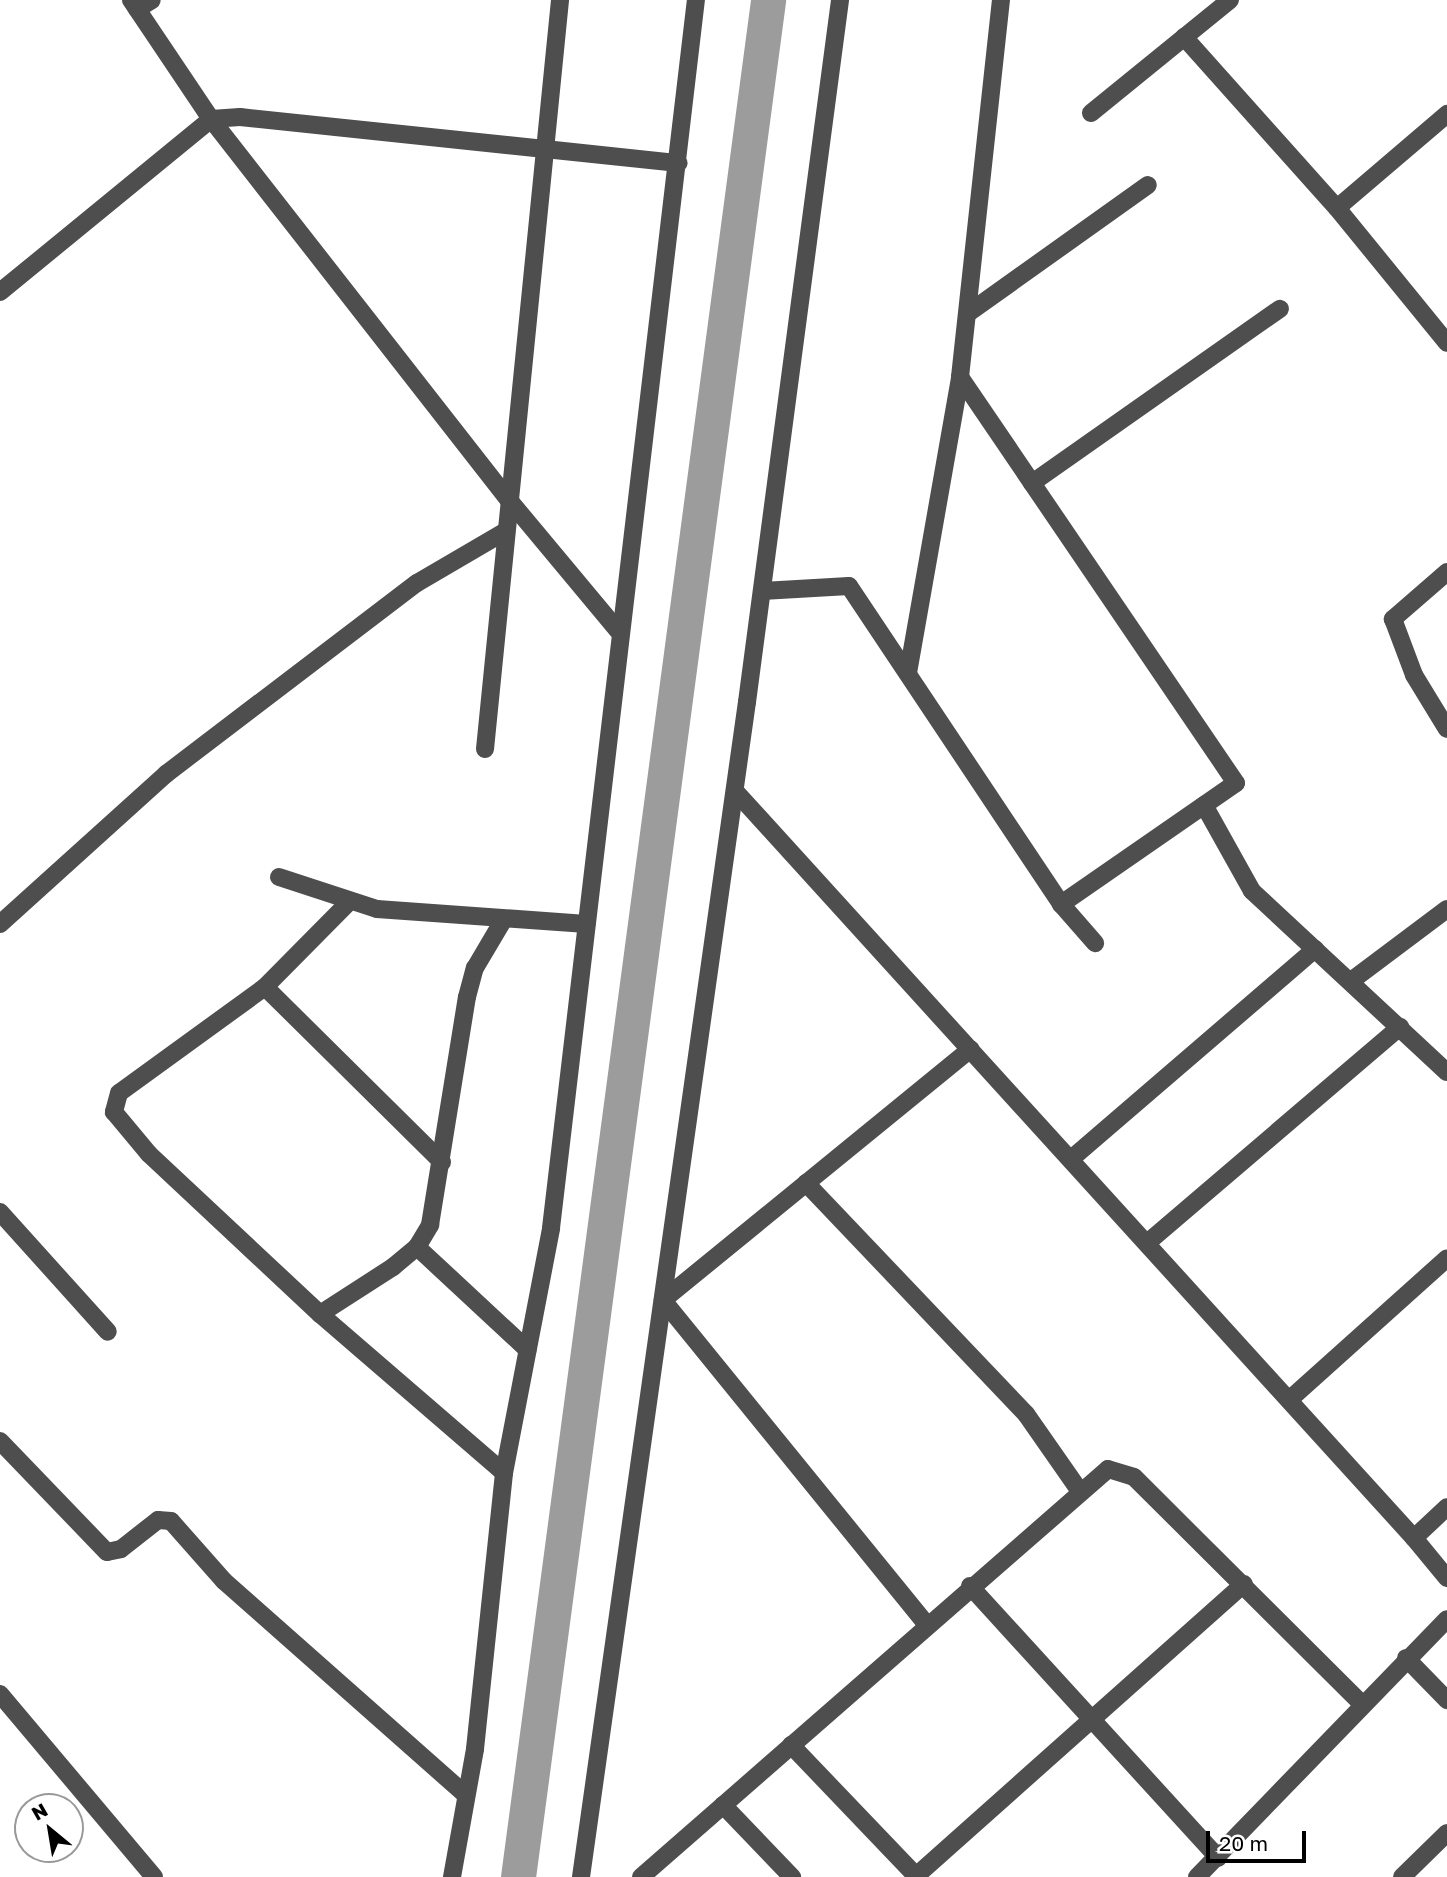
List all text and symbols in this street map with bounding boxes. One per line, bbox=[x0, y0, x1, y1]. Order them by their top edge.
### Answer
north arrow bbox=[14, 1793, 84, 1863]
text: N bbox=[27, 1798, 51, 1825]
scale bar bbox=[1209, 1818, 1309, 1862]
text: 20 m bbox=[1219, 1830, 1268, 1856]

